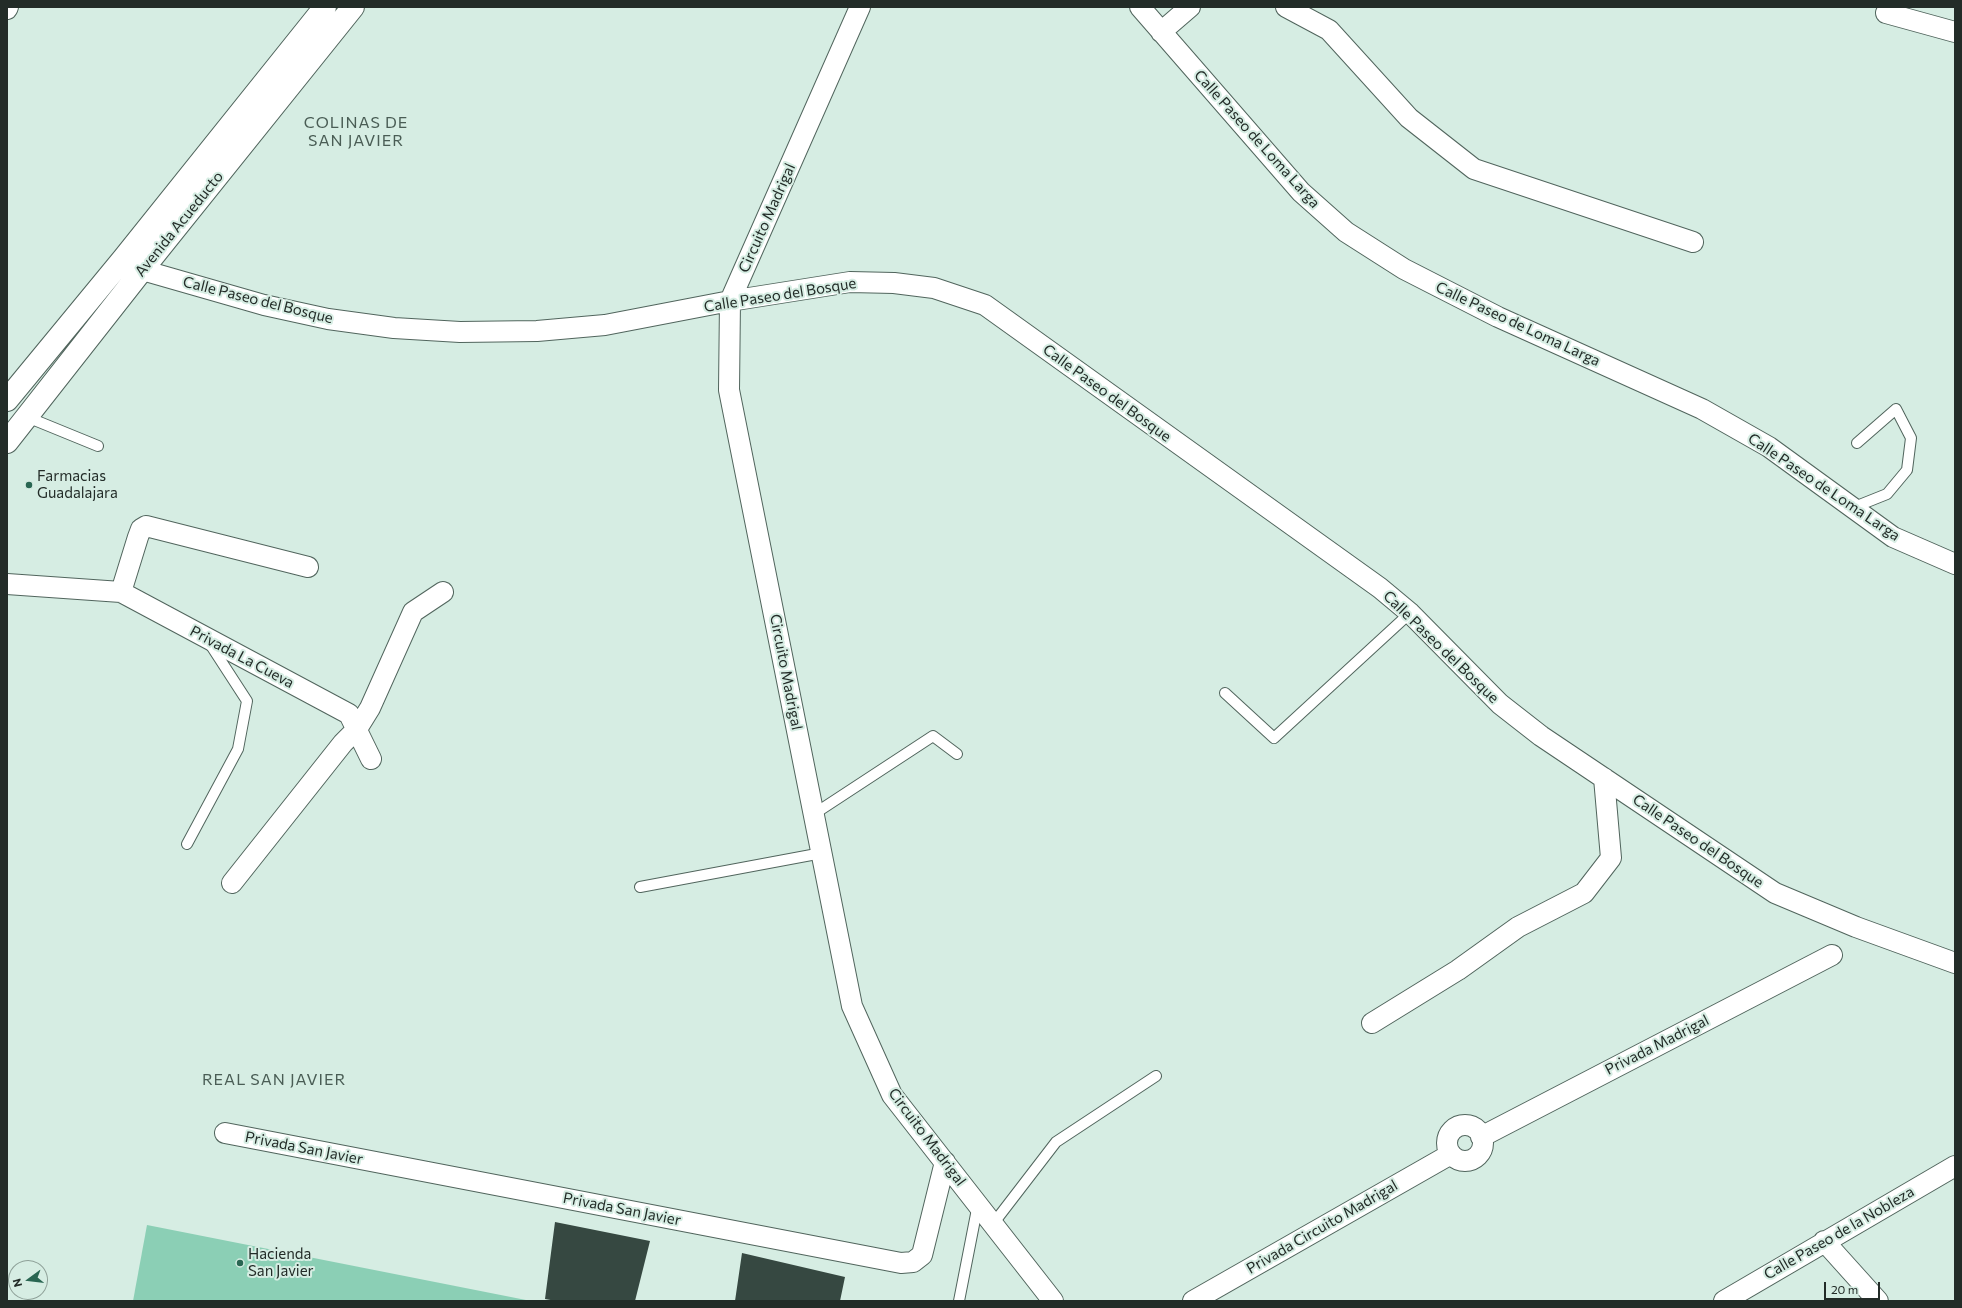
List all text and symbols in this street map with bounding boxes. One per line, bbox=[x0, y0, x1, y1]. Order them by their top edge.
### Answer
street label: Calle Paseo de Loma Larga bbox=[1190, 66, 1324, 212]
district label: COLINAS DE SAN JAVIER bbox=[304, 113, 408, 151]
street label: Circuito Madrigal bbox=[735, 161, 799, 275]
street label: Avenida Acueducto bbox=[131, 168, 227, 280]
street label: Calle Paseo del Bosque bbox=[181, 273, 335, 327]
street label: Calle Paseo del Bosque bbox=[703, 274, 857, 316]
street label: Calle Paseo de Loma Larga bbox=[1433, 278, 1603, 370]
street label: Calle Paseo del Bosque bbox=[1039, 340, 1175, 446]
street label: Calle Paseo de Loma Larga bbox=[1745, 429, 1903, 545]
place label: Farmacias Guadalajara bbox=[37, 467, 118, 502]
marker: Farmacias Guadalajara bbox=[24, 480, 34, 490]
street label: Calle Paseo del Bosque bbox=[1379, 587, 1503, 707]
street label: Circuito Madrigal bbox=[766, 613, 806, 731]
street label: Privada La Cueva bbox=[187, 622, 297, 692]
street label: Calle Paseo del Bosque bbox=[1629, 790, 1767, 892]
street label: Privada Madrigal bbox=[1602, 1011, 1712, 1079]
district label: REAL SAN JAVIER bbox=[202, 1070, 346, 1090]
street label: Circuito Madrigal bbox=[884, 1085, 970, 1189]
street label: Privada San Javier bbox=[244, 1128, 364, 1168]
street label: Privada Circuito Madrigal bbox=[1243, 1176, 1401, 1278]
street label: Calle Paseo de la Nobleza bbox=[1761, 1183, 1917, 1283]
street label: Privada San Javier bbox=[562, 1189, 682, 1229]
place label: Hacienda San Javier bbox=[248, 1245, 314, 1280]
marker: Hacienda San Javier bbox=[235, 1258, 245, 1268]
north arrow bbox=[8, 1260, 48, 1300]
scale bar bbox=[1826, 1274, 1882, 1300]
text: N bbox=[10, 1277, 24, 1289]
text: 20 m bbox=[1831, 1282, 1858, 1296]

